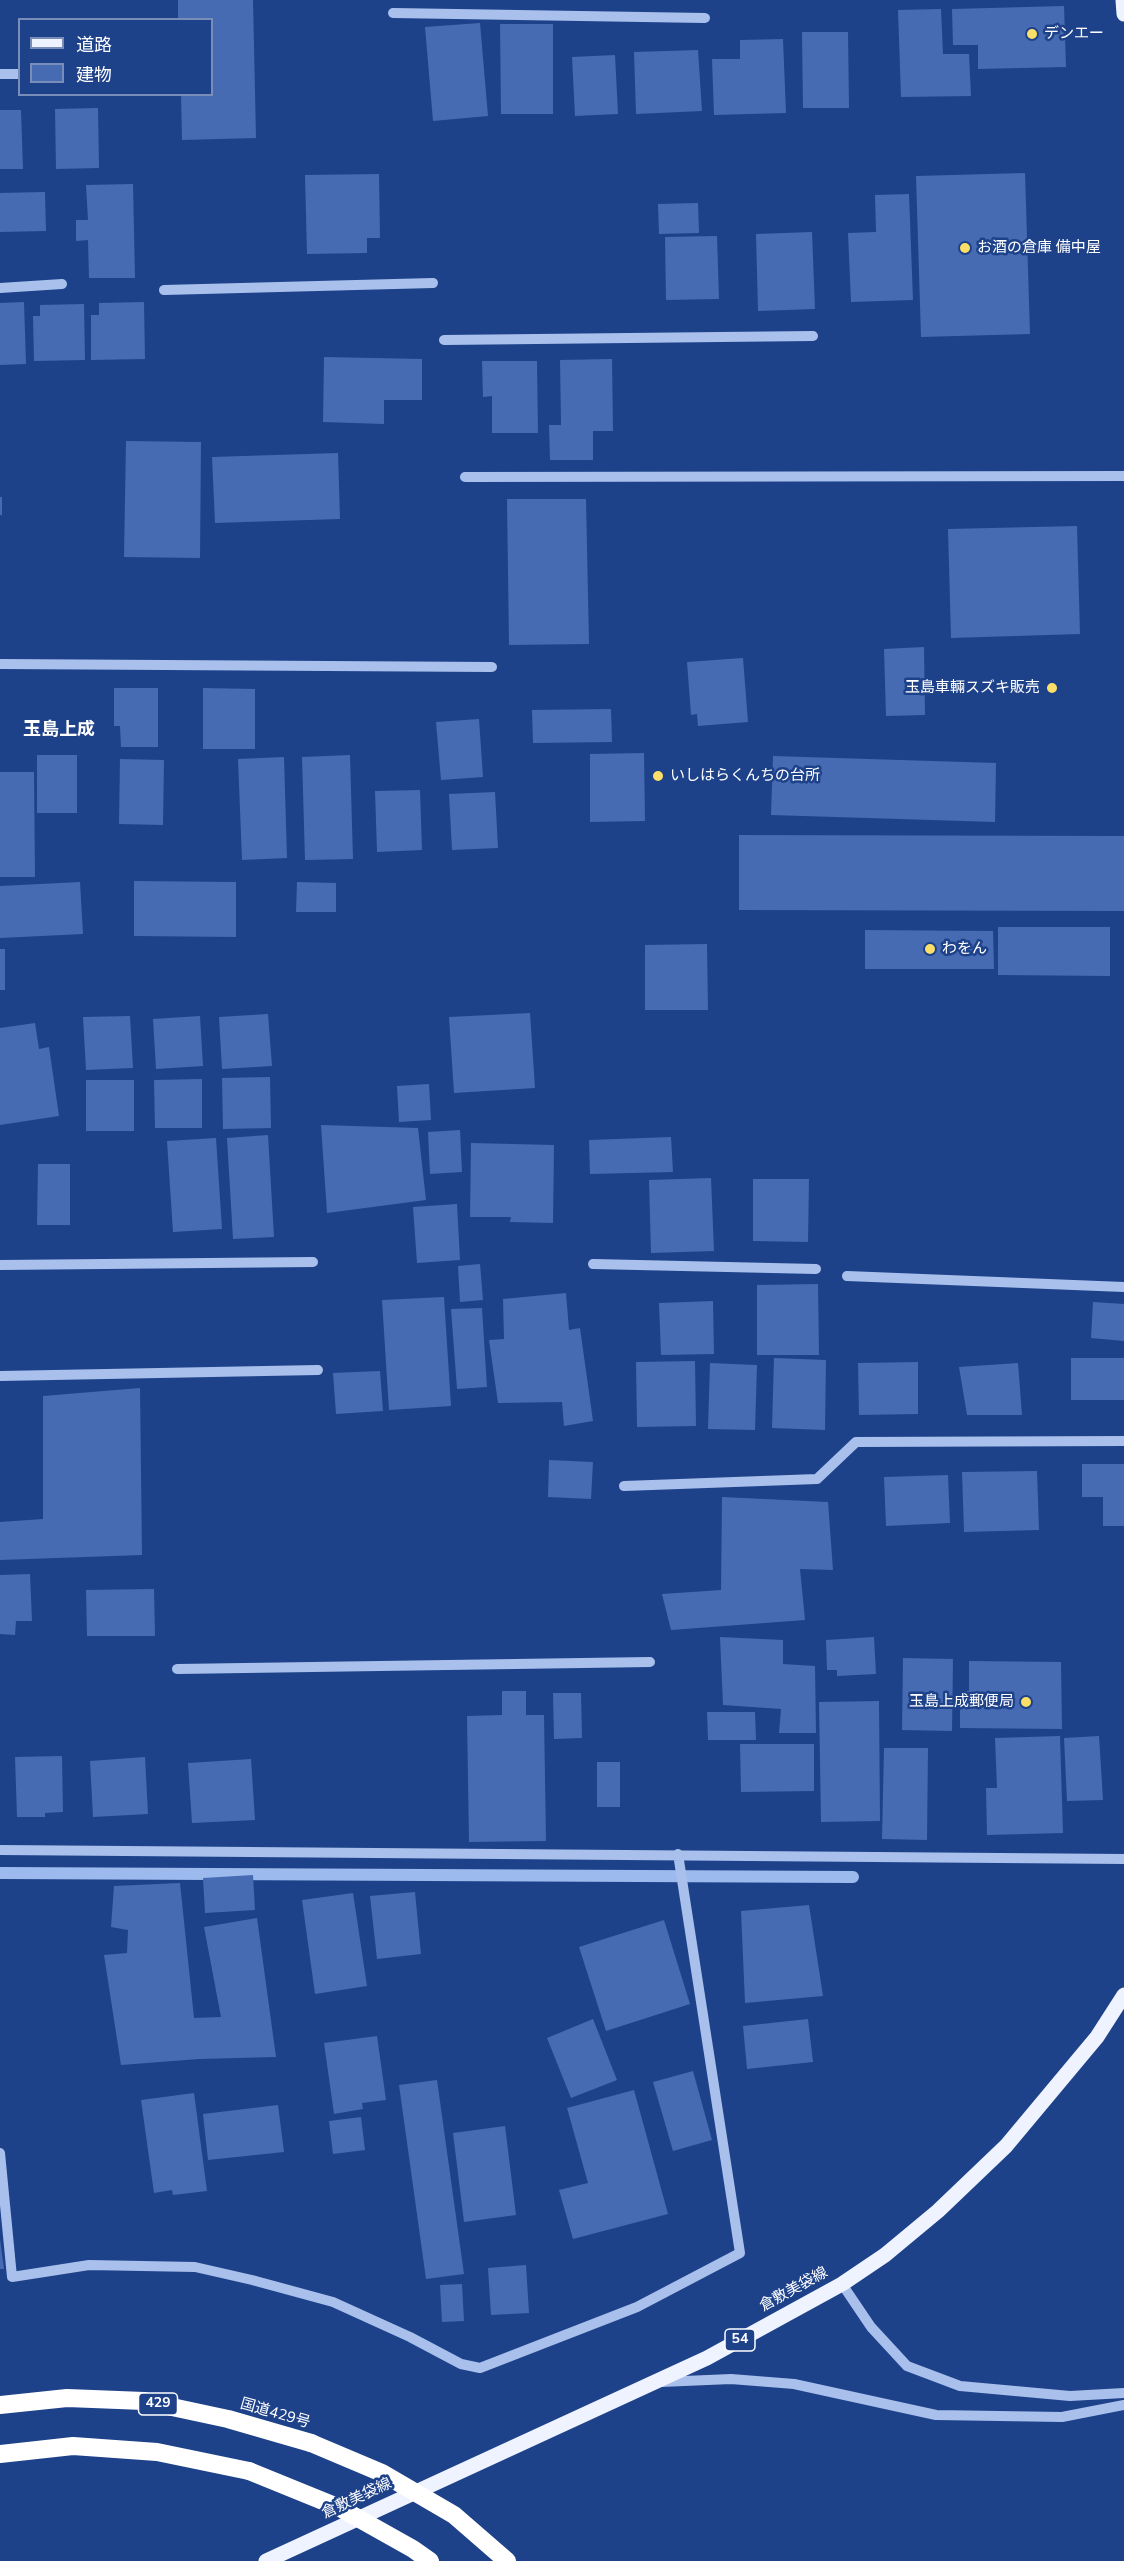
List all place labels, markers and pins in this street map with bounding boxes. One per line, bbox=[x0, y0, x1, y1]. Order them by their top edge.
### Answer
place label: デンエー bbox=[1044, 25, 1104, 43]
marker: デンエー bbox=[1025, 27, 1039, 41]
place label: お酒の倉庫 備中屋 bbox=[977, 239, 1101, 257]
marker: お酒の倉庫 備中屋 bbox=[958, 241, 972, 255]
place label: 玉島車輛スズキ販売 bbox=[905, 679, 1040, 697]
marker: 玉島車輛スズキ販売 bbox=[1045, 681, 1059, 695]
place label: いしはらくんちの台所 bbox=[670, 767, 820, 785]
marker: いしはらくんちの台所 bbox=[651, 769, 665, 783]
place label: わをん bbox=[942, 940, 987, 958]
marker: わをん bbox=[923, 942, 937, 956]
place label: 玉島上成郵便局 bbox=[909, 1693, 1014, 1711]
marker: 玉島上成郵便局 bbox=[1019, 1695, 1033, 1709]

